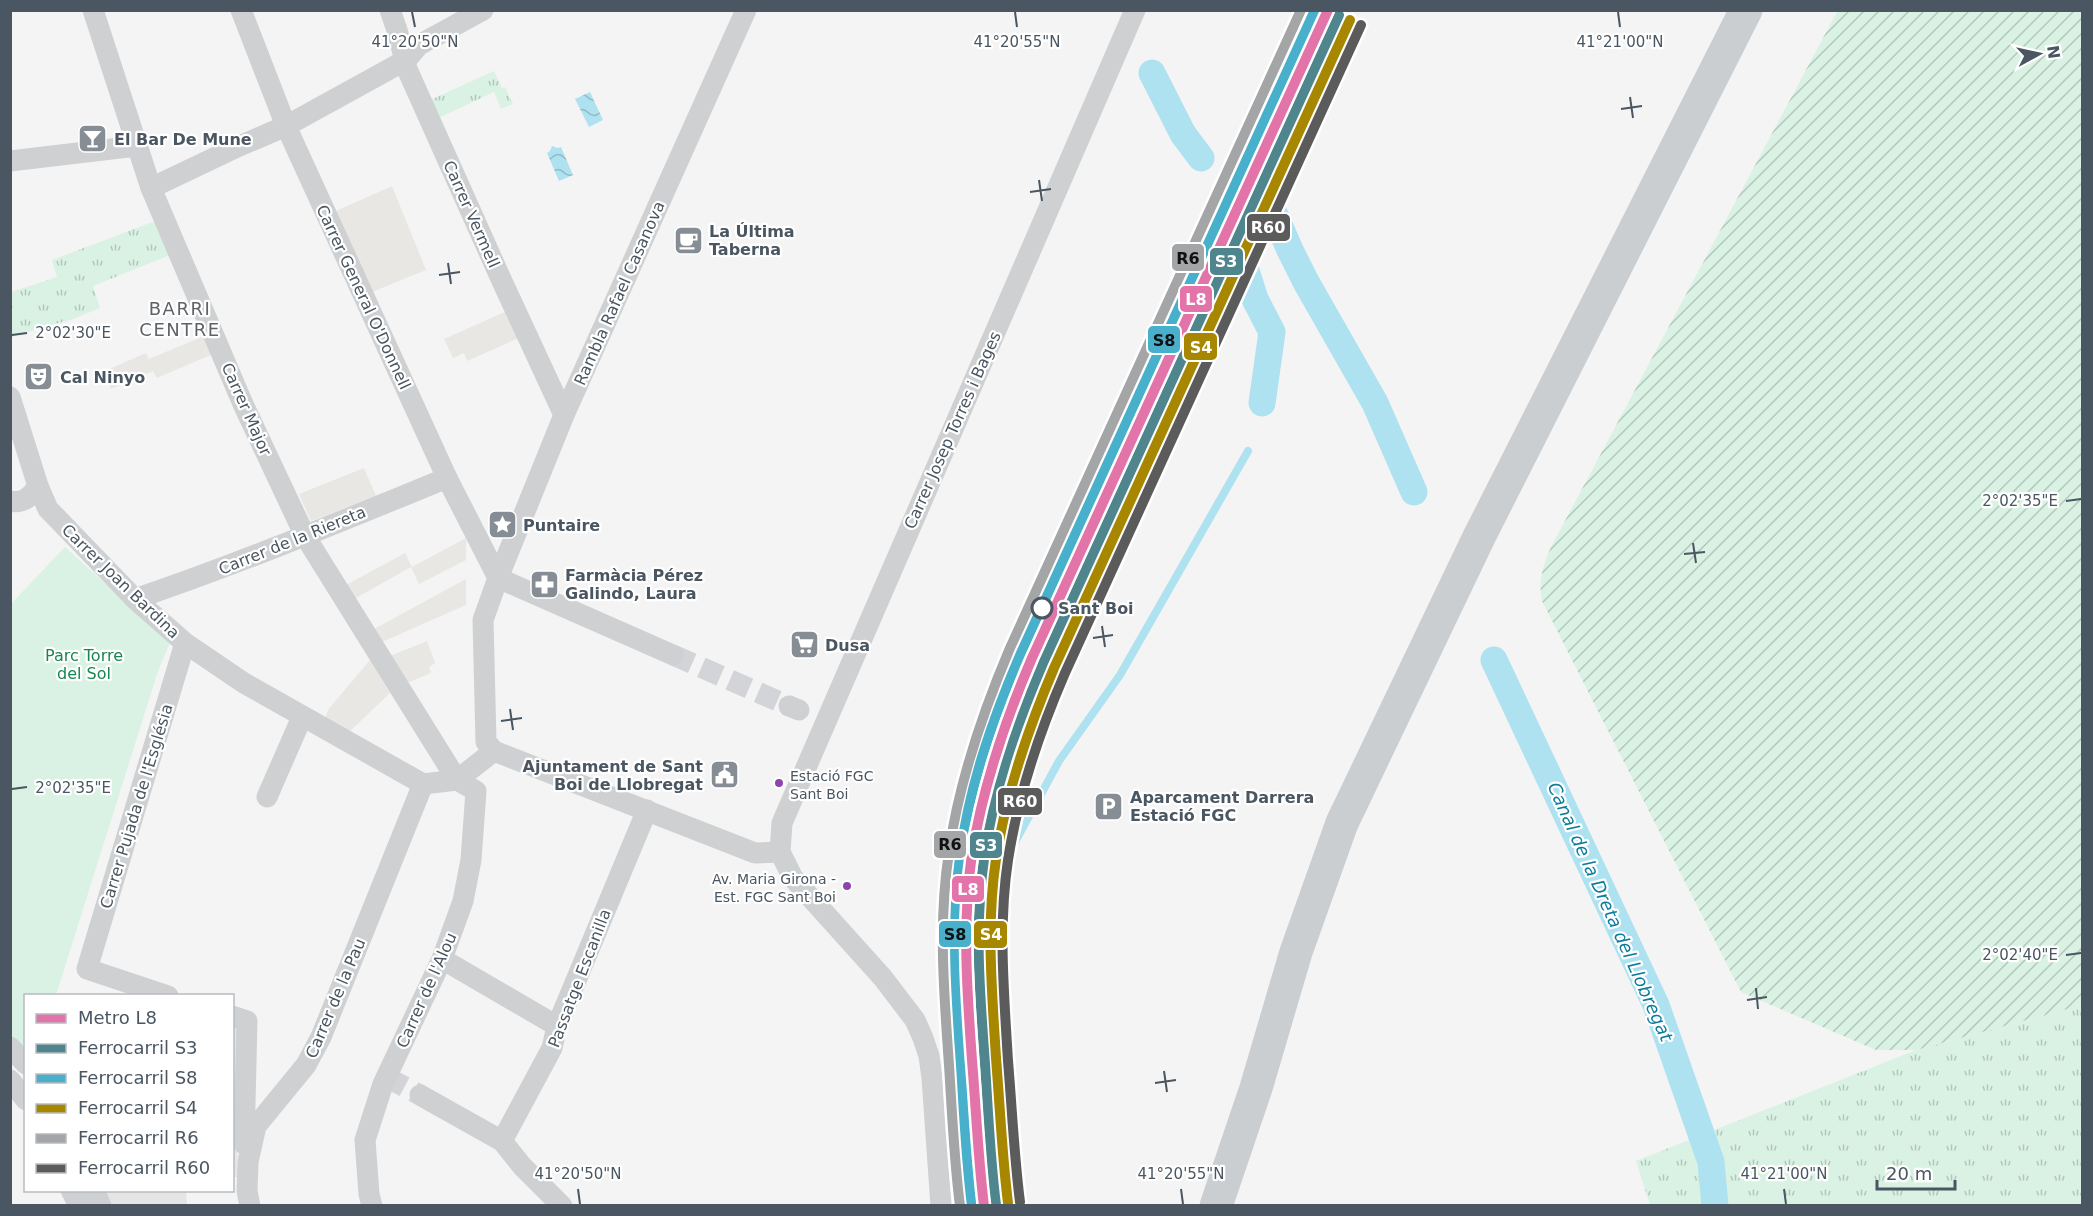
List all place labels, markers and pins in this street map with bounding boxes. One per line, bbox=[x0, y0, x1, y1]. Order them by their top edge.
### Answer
bar icon: El Bar De Mune bbox=[77, 123, 109, 155]
place label: El Bar De Mune bbox=[114, 130, 252, 149]
place label: La Última Taberna bbox=[709, 222, 795, 259]
cafe icon: La Última Taberna bbox=[672, 224, 704, 256]
theatre icon: Cal Ninyo bbox=[23, 361, 55, 393]
place label: Cal Ninyo bbox=[60, 368, 145, 387]
place icon: Puntaire bbox=[486, 509, 518, 541]
place label: Puntaire bbox=[523, 516, 600, 535]
place label: Farmàcia Pérez Galindo, Laura bbox=[565, 566, 703, 603]
pharmacy icon: Farmàcia Pérez Galindo, Laura bbox=[528, 568, 560, 600]
marker: Sant Boi bbox=[1031, 597, 1053, 619]
place label: Sant Boi bbox=[1058, 599, 1134, 618]
supermarket icon: Dusa bbox=[788, 629, 820, 661]
place label: Dusa bbox=[825, 636, 870, 655]
place label: Ajuntament de Sant Boi de Llobregat bbox=[523, 757, 703, 794]
public building icon: Ajuntament de Sant Boi de Llobregat bbox=[708, 759, 740, 791]
place label: Estació FGC Sant Boi bbox=[790, 768, 874, 802]
marker: Estació FGC Sant Boi bbox=[773, 777, 785, 789]
place label: Aparcament Darrera Estació FGC bbox=[1130, 788, 1314, 825]
parking icon: Aparcament Darrera Estació FGC bbox=[1093, 790, 1125, 822]
place label: Av. Maria Girona - Est. FGC Sant Boi bbox=[712, 871, 836, 905]
marker: Av. Maria Girona - Est. FGC Sant Boi bbox=[841, 880, 853, 892]

